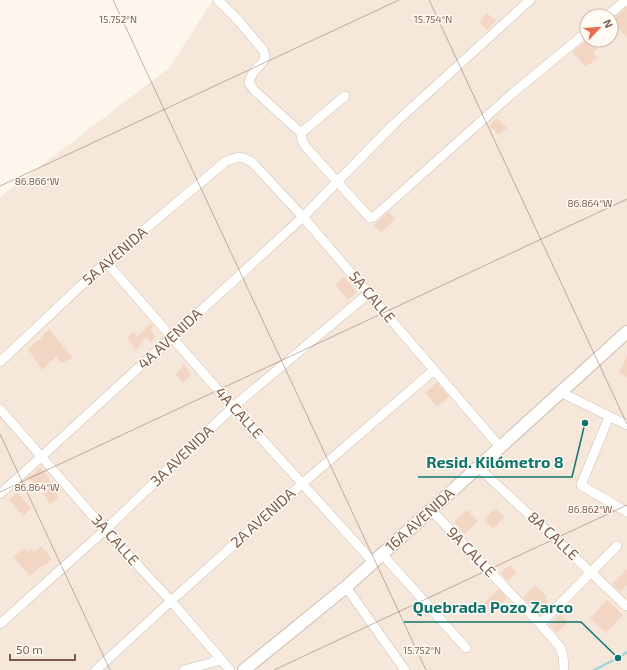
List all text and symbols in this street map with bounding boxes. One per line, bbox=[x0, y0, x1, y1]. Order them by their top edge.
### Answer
north arrow bbox=[579, 8, 619, 48]
text: 15.752°N bbox=[99, 13, 137, 25]
text: 15.754°N bbox=[414, 13, 452, 25]
text: N bbox=[601, 17, 616, 30]
text: 86.866°W bbox=[15, 175, 60, 187]
text: 86.864°W bbox=[567, 197, 613, 209]
street label: 5A AVENIDA bbox=[78, 222, 151, 288]
street label: 5A CALLE bbox=[346, 267, 400, 326]
street label: 4A AVENIDA bbox=[133, 304, 206, 373]
street label: 4A CALLE bbox=[212, 383, 268, 442]
street label: 3A AVENIDA bbox=[146, 420, 217, 490]
callout: Resid. Kilómetro 8 bbox=[418, 449, 572, 477]
text: Resid. Kilómetro 8 bbox=[426, 452, 564, 471]
text: 86.864°W bbox=[14, 481, 60, 493]
street label: 2A AVENIDA bbox=[226, 483, 299, 551]
street label: 16A AVENIDA bbox=[381, 483, 458, 555]
text: 86.862°W bbox=[568, 503, 613, 515]
street label: 8A CALLE bbox=[524, 507, 583, 563]
street label: 3A CALLE bbox=[88, 510, 143, 569]
street label: 9A CALLE bbox=[443, 523, 500, 580]
callout: Quebrada Pozo Zarco bbox=[404, 594, 581, 622]
text: Quebrada Pozo Zarco bbox=[413, 597, 573, 617]
scale bar bbox=[10, 636, 75, 662]
text: 50 m bbox=[16, 642, 43, 656]
text: 15.752°N bbox=[403, 644, 441, 656]

